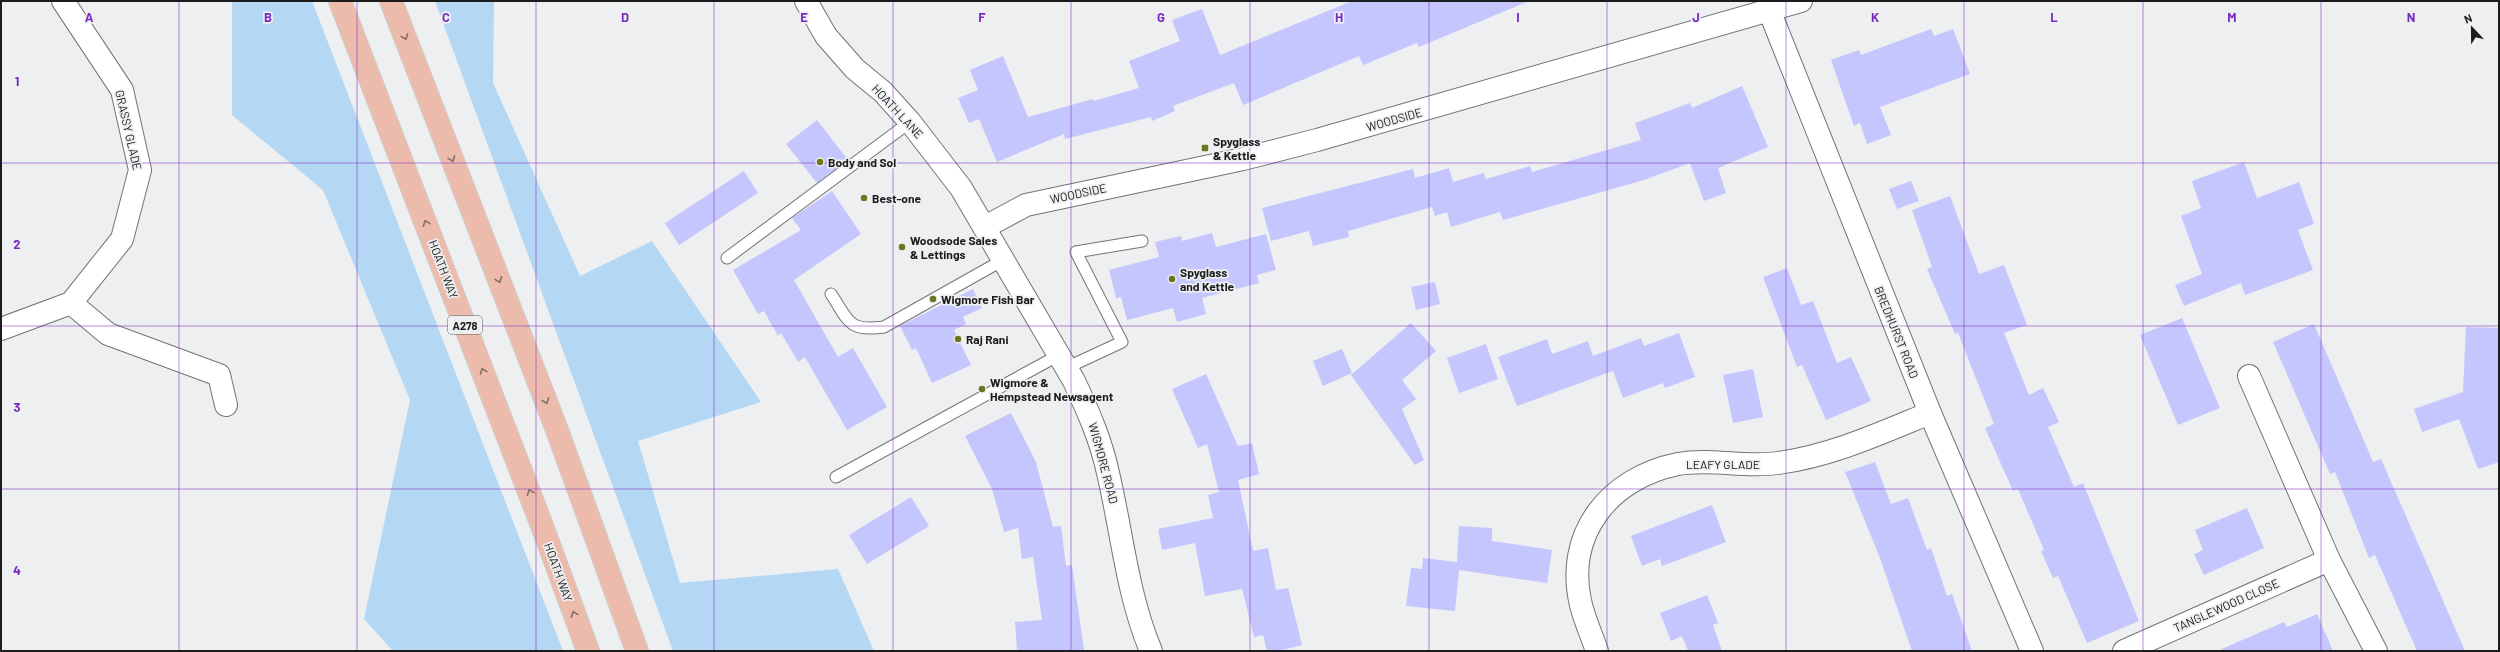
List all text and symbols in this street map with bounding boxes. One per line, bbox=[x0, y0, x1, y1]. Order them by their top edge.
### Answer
north arrow bbox=[2452, 8, 2492, 48]
text: A bbox=[85, 9, 94, 25]
text: B bbox=[264, 9, 272, 25]
text: C bbox=[442, 9, 450, 25]
text: D bbox=[621, 9, 629, 25]
text: E bbox=[800, 9, 808, 25]
text: F bbox=[978, 9, 986, 25]
text: G bbox=[1157, 9, 1165, 25]
text: H bbox=[1335, 9, 1343, 25]
text: I bbox=[1516, 9, 1520, 25]
text: J bbox=[1692, 9, 1700, 25]
text: K bbox=[1871, 9, 1879, 25]
text: L bbox=[2050, 9, 2058, 25]
text: M bbox=[2227, 9, 2237, 25]
text: N bbox=[2407, 9, 2415, 25]
text: N bbox=[2462, 11, 2474, 26]
one-way arrow bbox=[401, 34, 409, 41]
text: 1 bbox=[15, 73, 19, 89]
street label: HOATH LANE bbox=[869, 81, 927, 141]
street label: GRASSY GLADE bbox=[113, 89, 145, 171]
street label: WOODSIDE bbox=[1364, 104, 1424, 134]
place label: Spyglass & Kettle bbox=[1213, 134, 1260, 162]
marker: Spyglass & Kettle bbox=[1200, 143, 1210, 153]
one-way arrow bbox=[448, 155, 456, 162]
place label: Body and Sol bbox=[828, 155, 896, 169]
marker: Body and Sol bbox=[815, 157, 825, 167]
street label: WOODSIDE bbox=[1048, 180, 1108, 206]
place label: Best-one bbox=[872, 191, 922, 205]
marker: Best-one bbox=[859, 193, 869, 203]
one-way arrow bbox=[423, 220, 431, 227]
place label: Woodsode Sales & Lettings bbox=[910, 233, 997, 261]
text: 2 bbox=[13, 236, 21, 252]
street label: HOATH WAY bbox=[426, 238, 462, 300]
marker: Woodsode Sales & Lettings bbox=[897, 242, 907, 252]
place label: Spyglass and Kettle bbox=[1180, 265, 1235, 293]
marker: Spyglass and Kettle bbox=[1167, 274, 1177, 284]
one-way arrow bbox=[495, 276, 503, 283]
street label: BREDHURST ROAD bbox=[1872, 284, 1922, 380]
place label: Wigmore Fish Bar bbox=[941, 292, 1035, 306]
marker: Wigmore Fish Bar bbox=[928, 294, 938, 304]
road number: A278 bbox=[448, 316, 482, 334]
place label: Raj Rani bbox=[966, 332, 1008, 346]
marker: Raj Rani bbox=[953, 334, 963, 344]
one-way arrow bbox=[479, 368, 487, 375]
place label: Wigmore & Hempstead Newsagent bbox=[990, 375, 1114, 403]
marker: Wigmore & Hempstead Newsagent bbox=[977, 384, 987, 394]
one-way arrow bbox=[541, 398, 549, 405]
text: 3 bbox=[13, 399, 21, 415]
street label: WIGMORE ROAD bbox=[1086, 421, 1122, 505]
street label: LEAFY GLADE bbox=[1686, 457, 1760, 471]
one-way arrow bbox=[526, 489, 534, 496]
street label: HOATH WAY bbox=[542, 541, 576, 603]
text: 4 bbox=[13, 562, 21, 578]
street label: TANGLEWOOD CLOSE bbox=[2171, 575, 2281, 635]
one-way arrow bbox=[571, 611, 579, 618]

